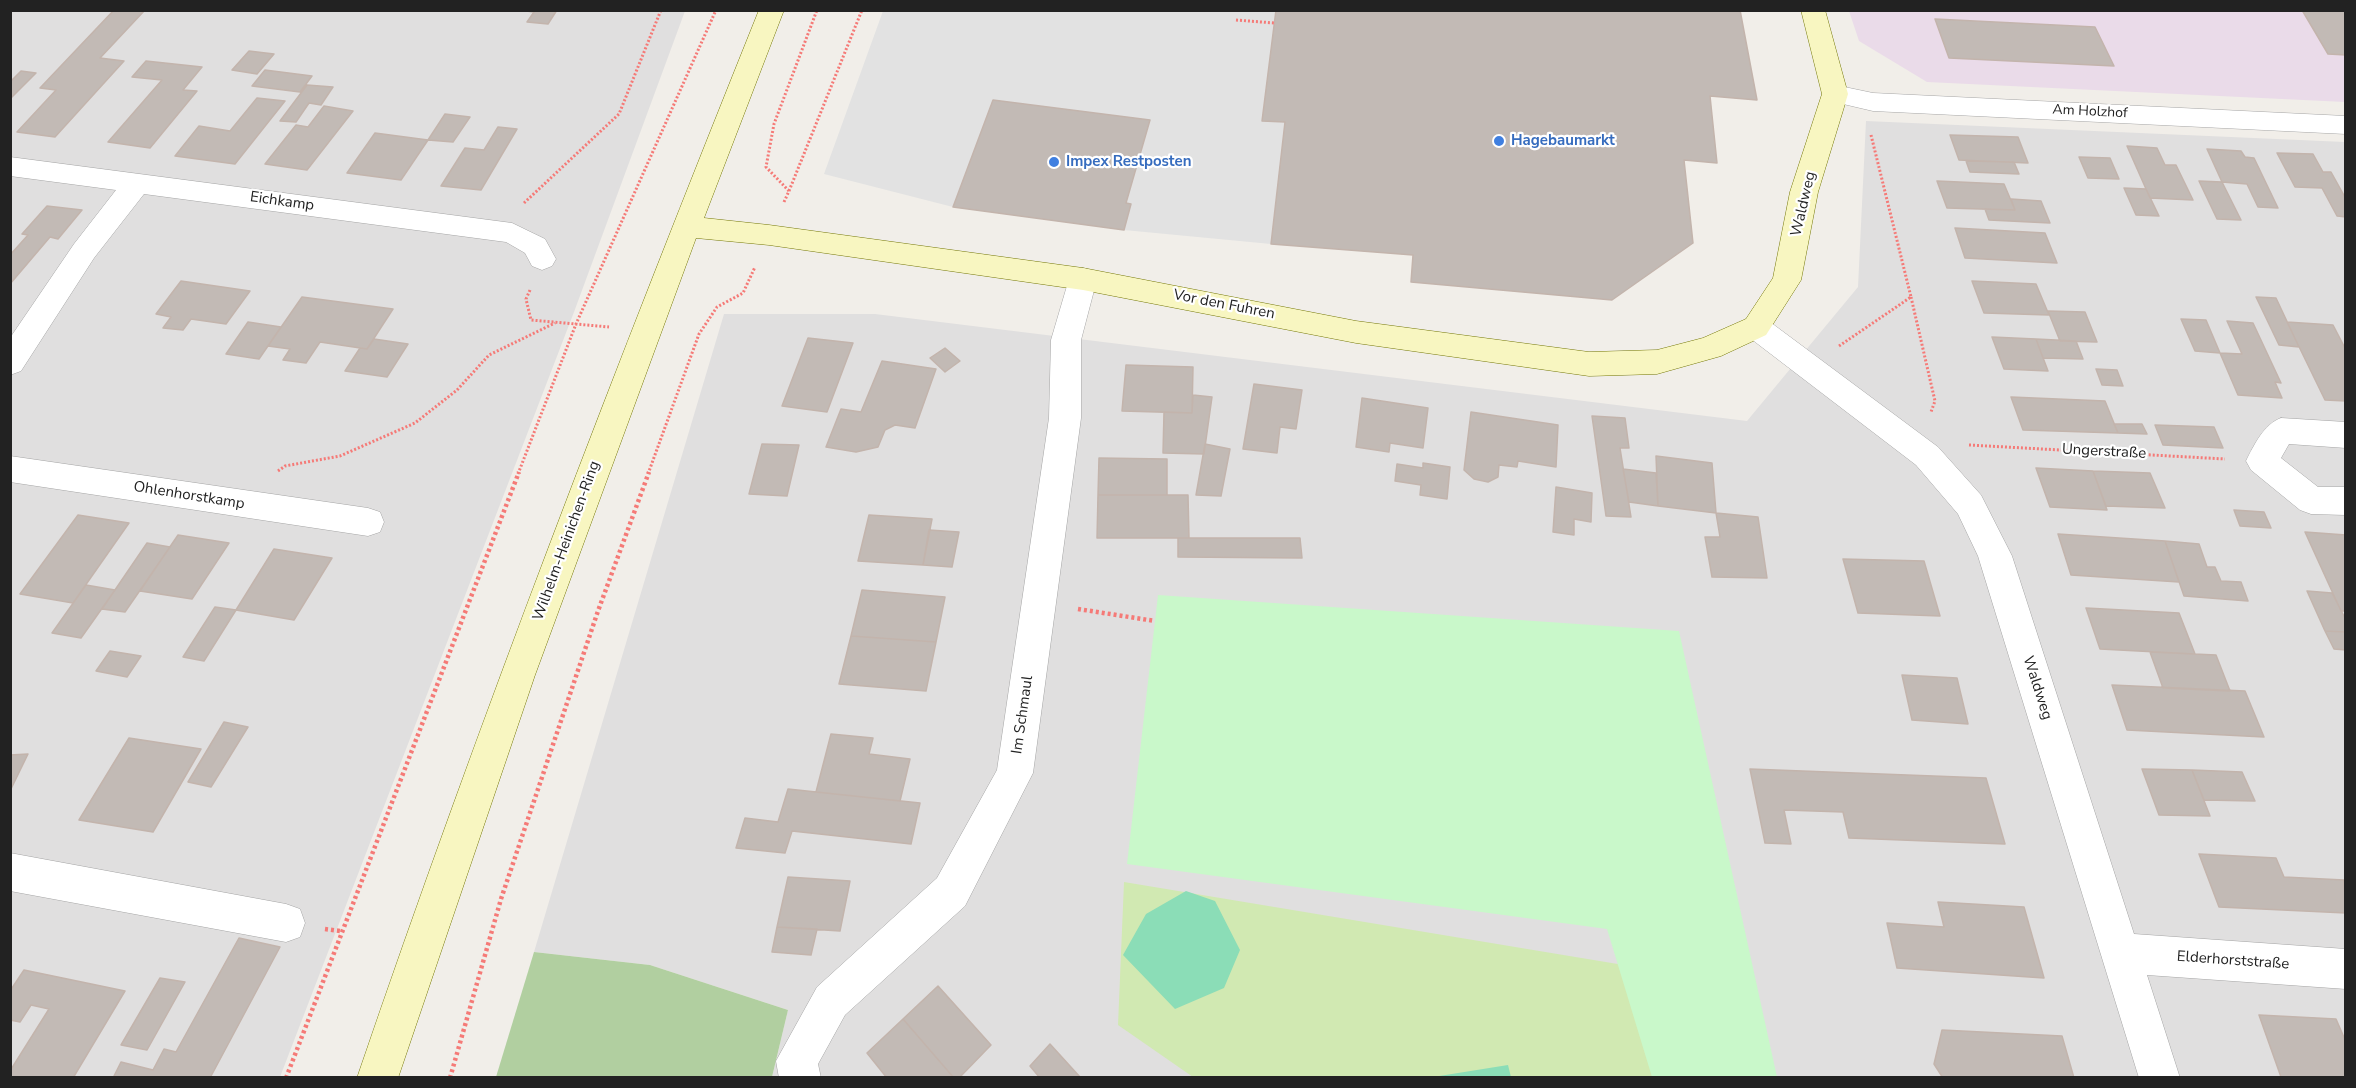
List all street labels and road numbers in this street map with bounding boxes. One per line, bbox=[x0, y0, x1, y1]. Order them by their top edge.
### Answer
street label: Am Holzhof bbox=[2052, 102, 2128, 122]
street label: Waldweg bbox=[1788, 170, 1820, 238]
street label: Eichkamp bbox=[249, 189, 315, 215]
street label: Vor den Fuhren bbox=[1172, 286, 1276, 324]
street label: Ungerstraße bbox=[2061, 441, 2147, 463]
street label: Wilhelm-Heinichen-Ring bbox=[530, 459, 604, 623]
street label: Ohlenhorstkamp bbox=[132, 478, 246, 514]
street label: Waldweg bbox=[2018, 654, 2056, 722]
street label: Im Schmaul bbox=[1009, 675, 1037, 755]
street label: Elderhorststraße bbox=[2176, 948, 2290, 974]

